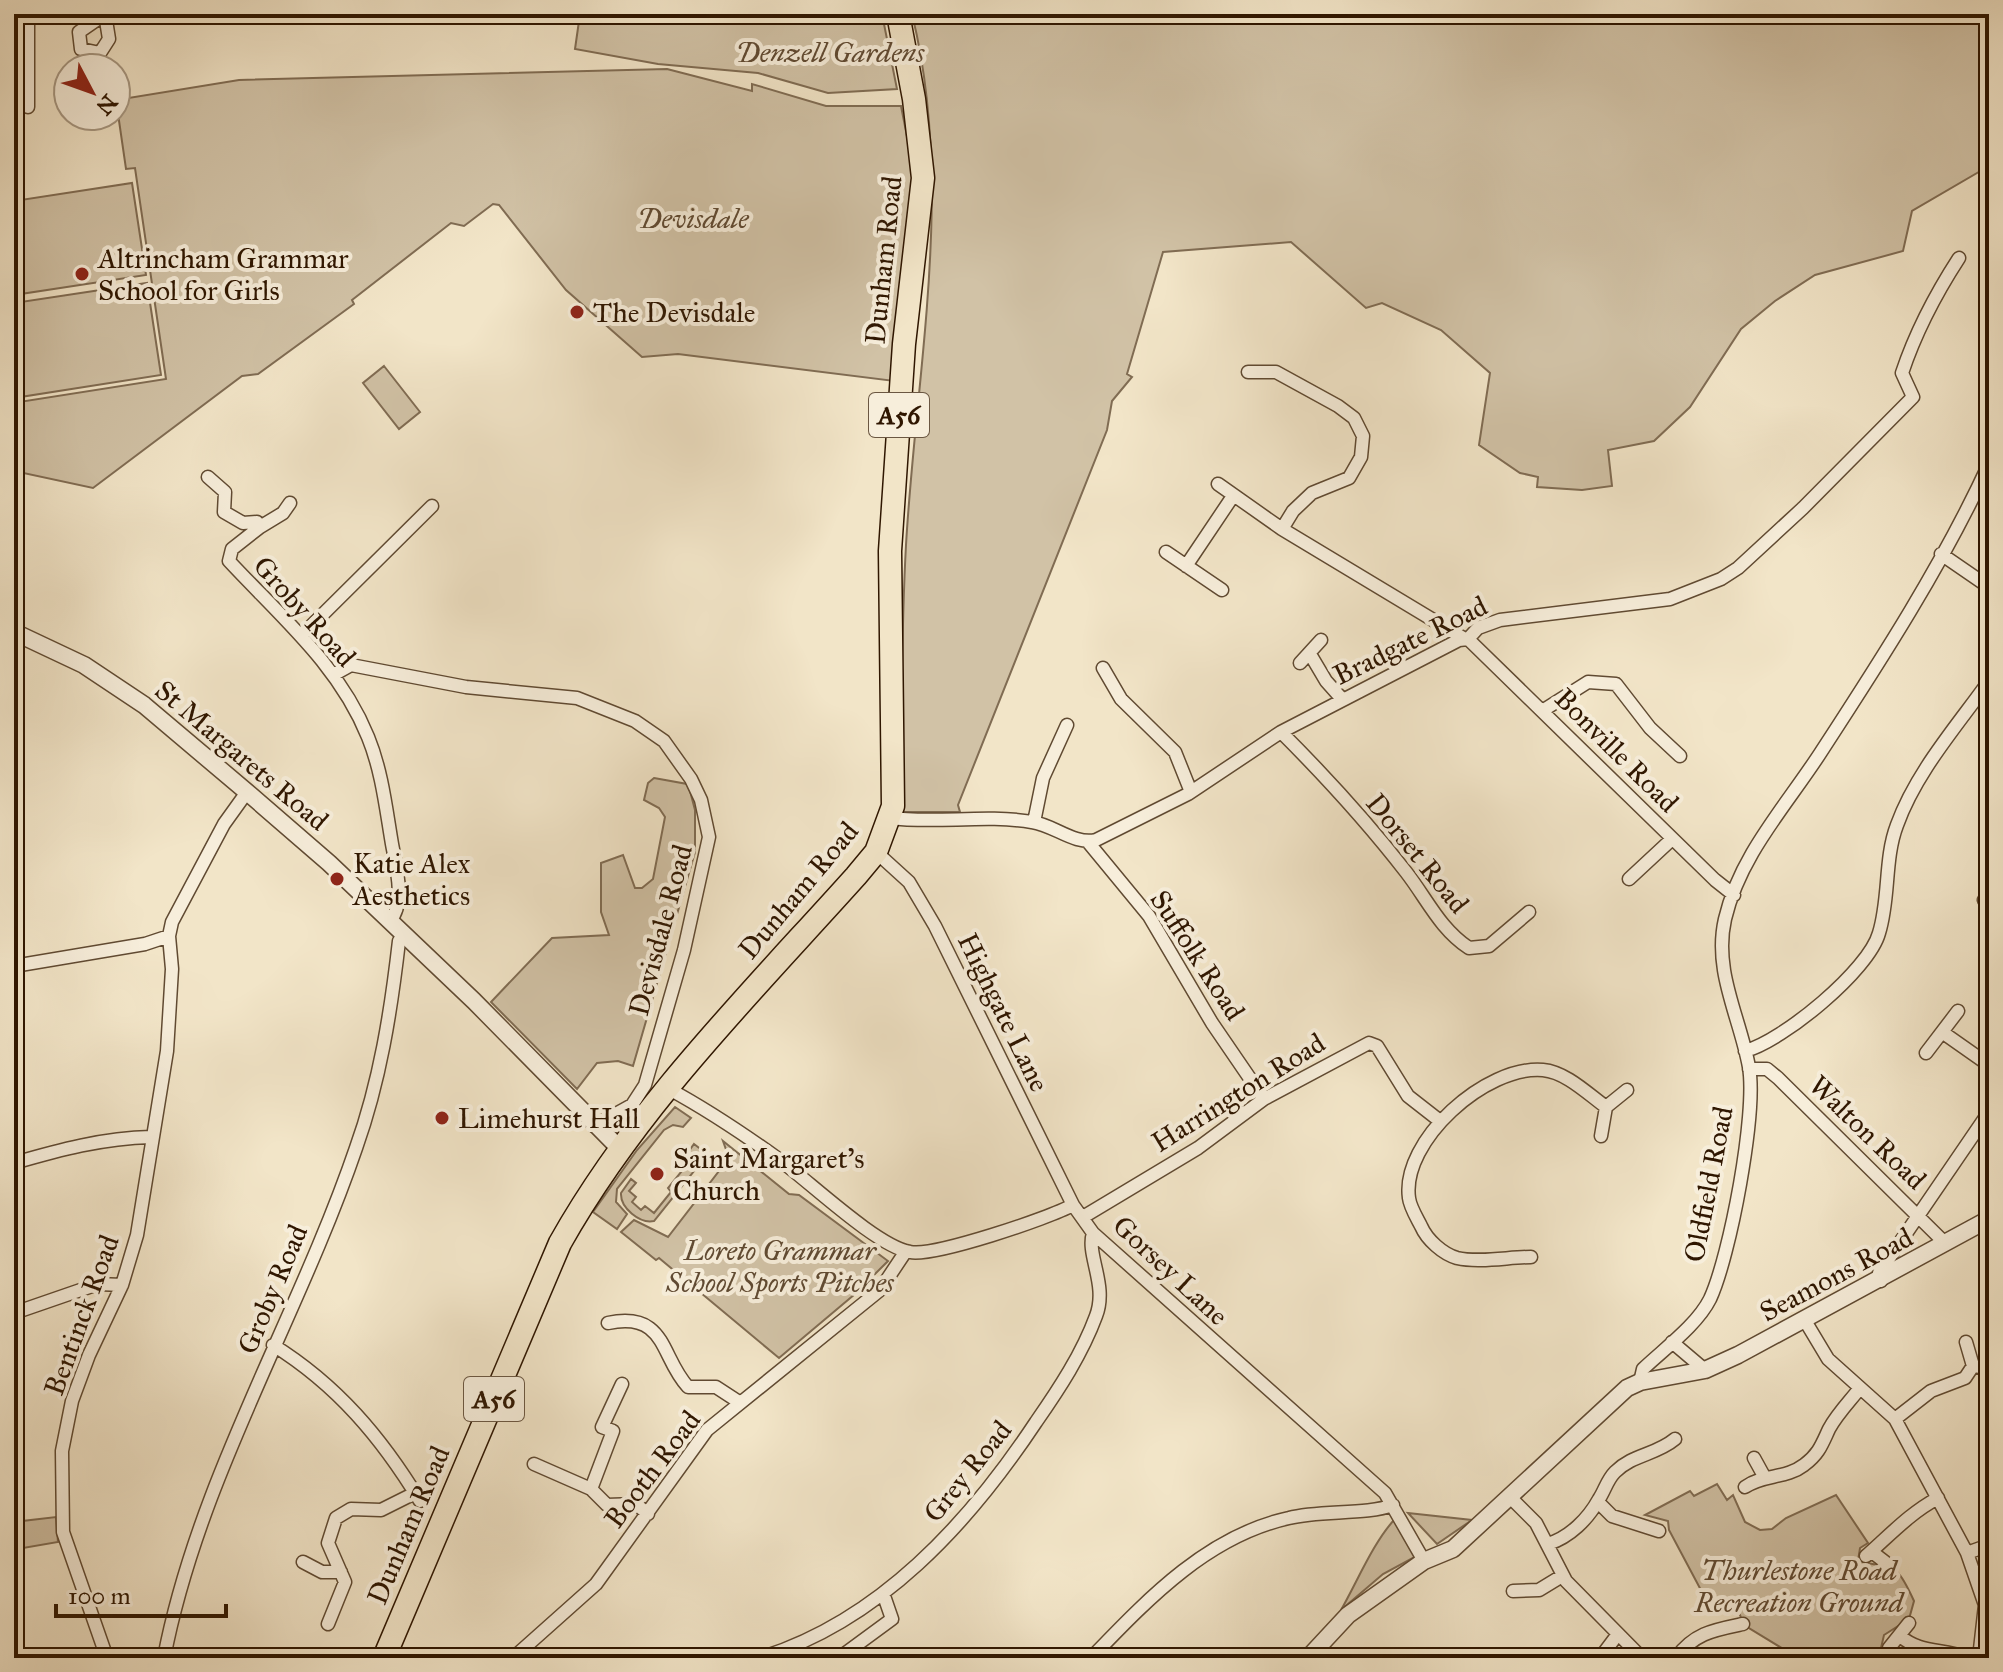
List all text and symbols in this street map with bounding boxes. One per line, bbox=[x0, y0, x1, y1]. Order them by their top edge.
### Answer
park label: Denzell Gardens bbox=[736, 35, 925, 70]
north arrow bbox=[52, 52, 132, 132]
text: N bbox=[90, 89, 123, 121]
street label: Dunham Road bbox=[857, 174, 910, 346]
park label: Devisdale bbox=[637, 201, 749, 236]
place label: Altrincham Grammar School for Girls bbox=[97, 241, 349, 308]
marker: Altrincham Grammar School for Girls bbox=[73, 265, 91, 283]
place label: The Devisdale bbox=[593, 295, 755, 330]
marker: The Devisdale bbox=[568, 303, 586, 321]
road number: A56 bbox=[869, 393, 929, 437]
street label: Groby Road bbox=[246, 549, 364, 674]
street label: Bradgate Road bbox=[1328, 588, 1493, 693]
street label: St Margarets Road bbox=[148, 673, 336, 838]
street label: Bonville Road bbox=[1547, 681, 1686, 820]
street label: Dorset Road bbox=[1359, 786, 1477, 920]
street label: Dunham Road bbox=[731, 814, 866, 966]
street label: Devisdale Road bbox=[621, 841, 700, 1020]
place label: Katie Alex Aesthetics bbox=[352, 846, 471, 913]
marker: Katie Alex Aesthetics bbox=[328, 870, 346, 888]
street label: Suffolk Road bbox=[1143, 884, 1253, 1027]
street label: Highgate Lane bbox=[950, 927, 1057, 1097]
street label: Harrington Road bbox=[1145, 1025, 1332, 1160]
street label: Walton Road bbox=[1802, 1068, 1934, 1197]
place label: Limehurst Hall bbox=[458, 1101, 640, 1136]
street label: Oldfield Road bbox=[1676, 1103, 1741, 1265]
marker: Limehurst Hall bbox=[433, 1109, 451, 1127]
place label: Saint Margaret's Church bbox=[673, 1141, 865, 1208]
marker: Saint Margaret's Church bbox=[648, 1165, 666, 1183]
street label: Gorsey Lane bbox=[1106, 1208, 1236, 1333]
street label: Groby Road bbox=[230, 1219, 315, 1359]
street label: Seamons Road bbox=[1754, 1219, 1919, 1329]
street label: Bentinck Road bbox=[36, 1230, 127, 1400]
park label: Loreto Grammar School Sports Pitches bbox=[665, 1233, 895, 1300]
road number: A56 bbox=[464, 1377, 524, 1421]
street label: Booth Road bbox=[597, 1404, 708, 1535]
street label: Grey Road bbox=[916, 1413, 1019, 1529]
street label: Dunham Road bbox=[359, 1441, 458, 1610]
park label: Thurlestone Road Recreation Ground bbox=[1694, 1553, 1906, 1620]
scale bar bbox=[56, 1568, 226, 1618]
text: 100 m bbox=[68, 1581, 131, 1611]

